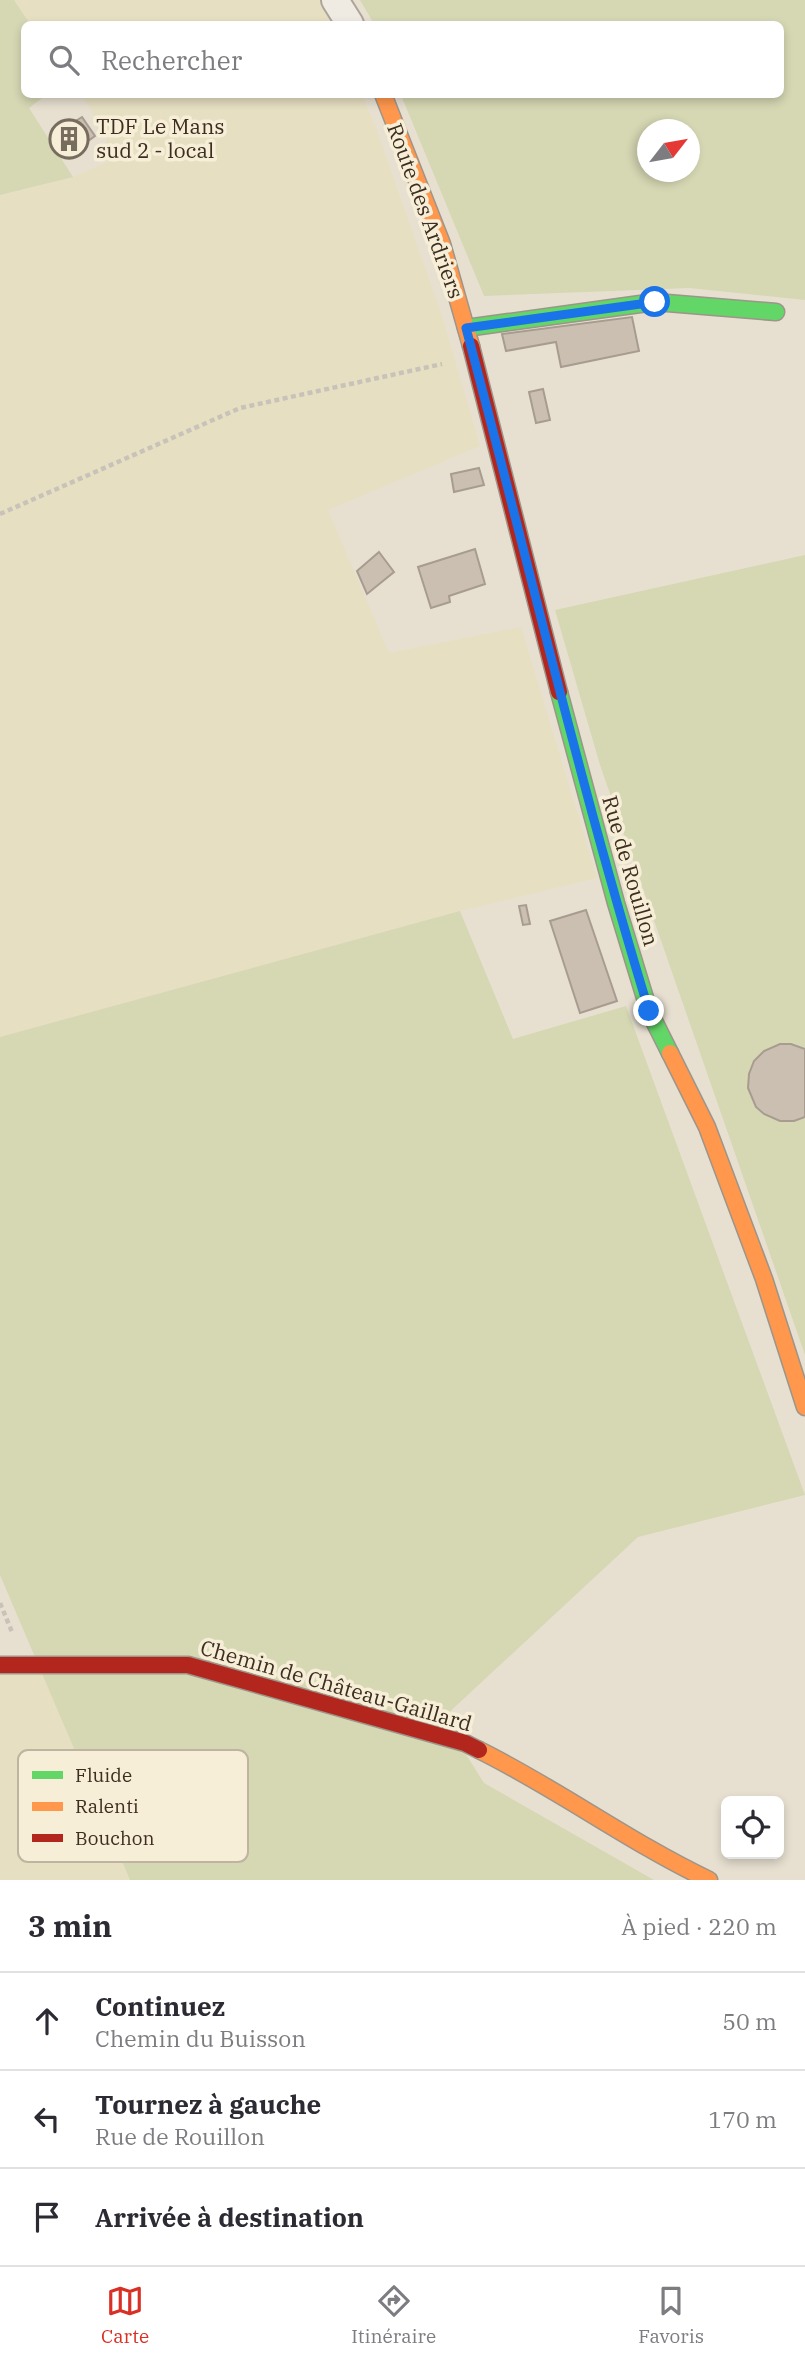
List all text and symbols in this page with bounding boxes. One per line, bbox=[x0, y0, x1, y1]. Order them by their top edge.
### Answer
search box bbox=[21, 21, 784, 98]
icon: search bbox=[45, 41, 83, 79]
text: Rechercher bbox=[101, 43, 242, 77]
place label: TDF Le Mans sud 2 - local bbox=[96, 112, 225, 164]
building icon: TDF Le Mans sud 2 - local bbox=[48, 118, 90, 160]
street label: Route des Ardriers bbox=[381, 119, 471, 302]
north arrow bbox=[637, 119, 700, 182]
route start bbox=[639, 286, 670, 317]
street label: Rue de Rouillon bbox=[596, 792, 666, 949]
route end bbox=[633, 995, 664, 1026]
street label: Chemin de Château-Gaillard bbox=[197, 1633, 476, 1737]
legend bbox=[18, 1750, 248, 1862]
text: Fluide bbox=[75, 1763, 132, 1787]
text: Ralenti bbox=[75, 1794, 139, 1818]
map controls bbox=[721, 1796, 784, 1859]
button: locate bbox=[721, 1796, 784, 1859]
text: Bouchon bbox=[75, 1826, 155, 1850]
text: 3 min bbox=[28, 1906, 112, 1945]
text: À pied · 220 m bbox=[621, 1911, 777, 1941]
text: Continuez bbox=[95, 1989, 225, 2023]
icon: ahead bbox=[28, 2002, 66, 2040]
text: 50 m bbox=[722, 2006, 777, 2036]
text: Chemin du Buisson bbox=[95, 2023, 306, 2053]
text: Tournez à gauche bbox=[95, 2087, 321, 2121]
icon: left bbox=[28, 2100, 66, 2138]
text: 170 m bbox=[708, 2104, 777, 2134]
text: Rue de Rouillon bbox=[95, 2121, 265, 2151]
icon: arrive bbox=[28, 2198, 66, 2236]
text: Arrivée à destination bbox=[95, 2200, 364, 2234]
tab: Carte bbox=[101, 2282, 149, 2348]
tab: Itinéraire bbox=[351, 2282, 436, 2348]
tab: Favoris bbox=[638, 2282, 704, 2348]

